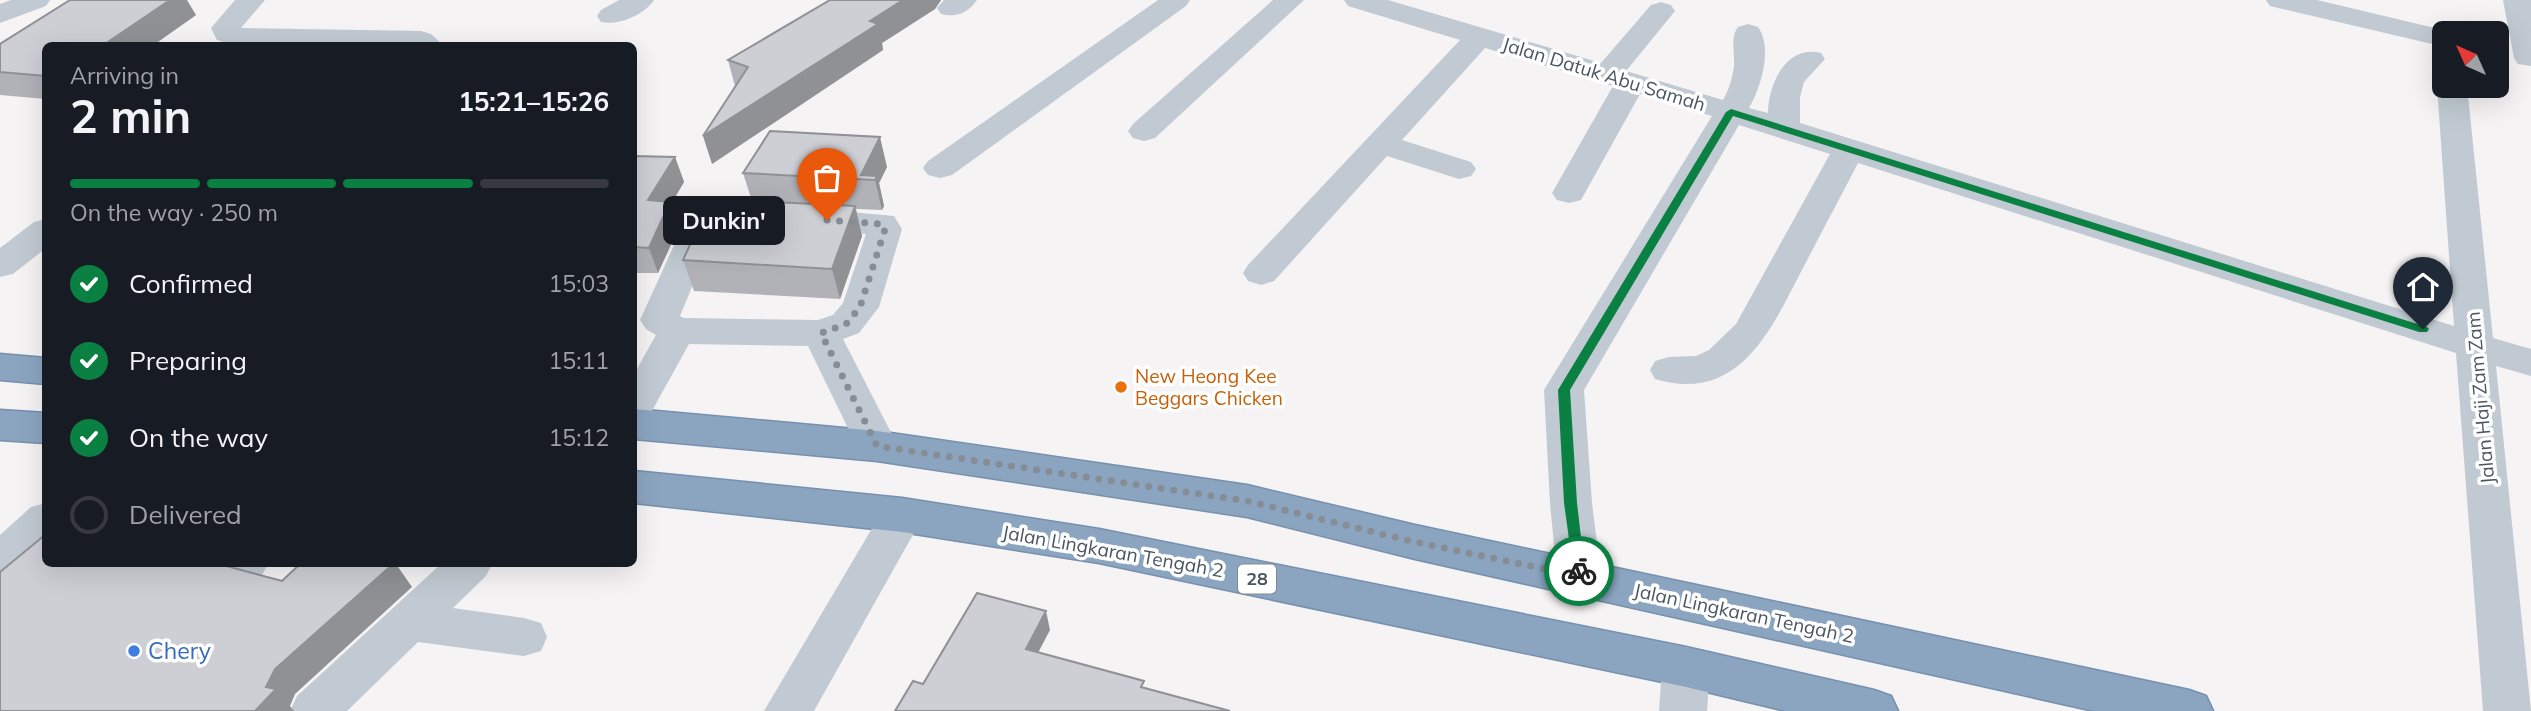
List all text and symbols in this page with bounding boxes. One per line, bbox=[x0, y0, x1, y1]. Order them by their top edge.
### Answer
north arrow bbox=[2432, 21, 2510, 98]
map controls bbox=[2432, 21, 2509, 98]
street label: Jalan Datuk Abu Samah bbox=[1499, 32, 1709, 116]
text: Arriving in bbox=[70, 61, 179, 90]
text: 15:21–15:26 bbox=[458, 85, 609, 118]
text: 2 min bbox=[70, 87, 191, 145]
pin bbox=[797, 148, 857, 220]
icon: bag bbox=[808, 159, 846, 197]
callout: Dunkin' bbox=[662, 196, 785, 244]
text: On the way · 250 m bbox=[70, 198, 278, 227]
text: Dunkin' bbox=[682, 206, 766, 235]
pin bbox=[2393, 257, 2453, 329]
icon: check bbox=[70, 265, 108, 303]
text: Confirmed bbox=[129, 267, 253, 300]
icon: home bbox=[2404, 268, 2442, 306]
text: 15:03 bbox=[549, 269, 609, 298]
street label: Jalan Haji Zam Zam bbox=[2461, 311, 2499, 485]
icon: check bbox=[70, 342, 108, 380]
text: Preparing bbox=[129, 344, 247, 377]
text: 15:11 bbox=[549, 346, 609, 375]
place label: New Heong Kee Beggars Chicken bbox=[1135, 364, 1283, 410]
marker: New Heong Kee Beggars Chicken bbox=[1113, 379, 1129, 395]
icon: check bbox=[70, 419, 108, 457]
text: On the way bbox=[129, 421, 268, 454]
text: 15:12 bbox=[549, 423, 609, 452]
text: Delivered bbox=[129, 498, 242, 531]
street label: Jalan Lingkaran Tengah 2 bbox=[1000, 520, 1226, 582]
courier bbox=[1544, 536, 1614, 606]
icon: bike bbox=[1560, 552, 1598, 590]
road number: 28 bbox=[1238, 564, 1276, 594]
street label: Jalan Lingkaran Tengah 2 bbox=[1632, 578, 1856, 648]
place label: Chery bbox=[148, 636, 211, 665]
marker: Chery bbox=[126, 643, 142, 659]

